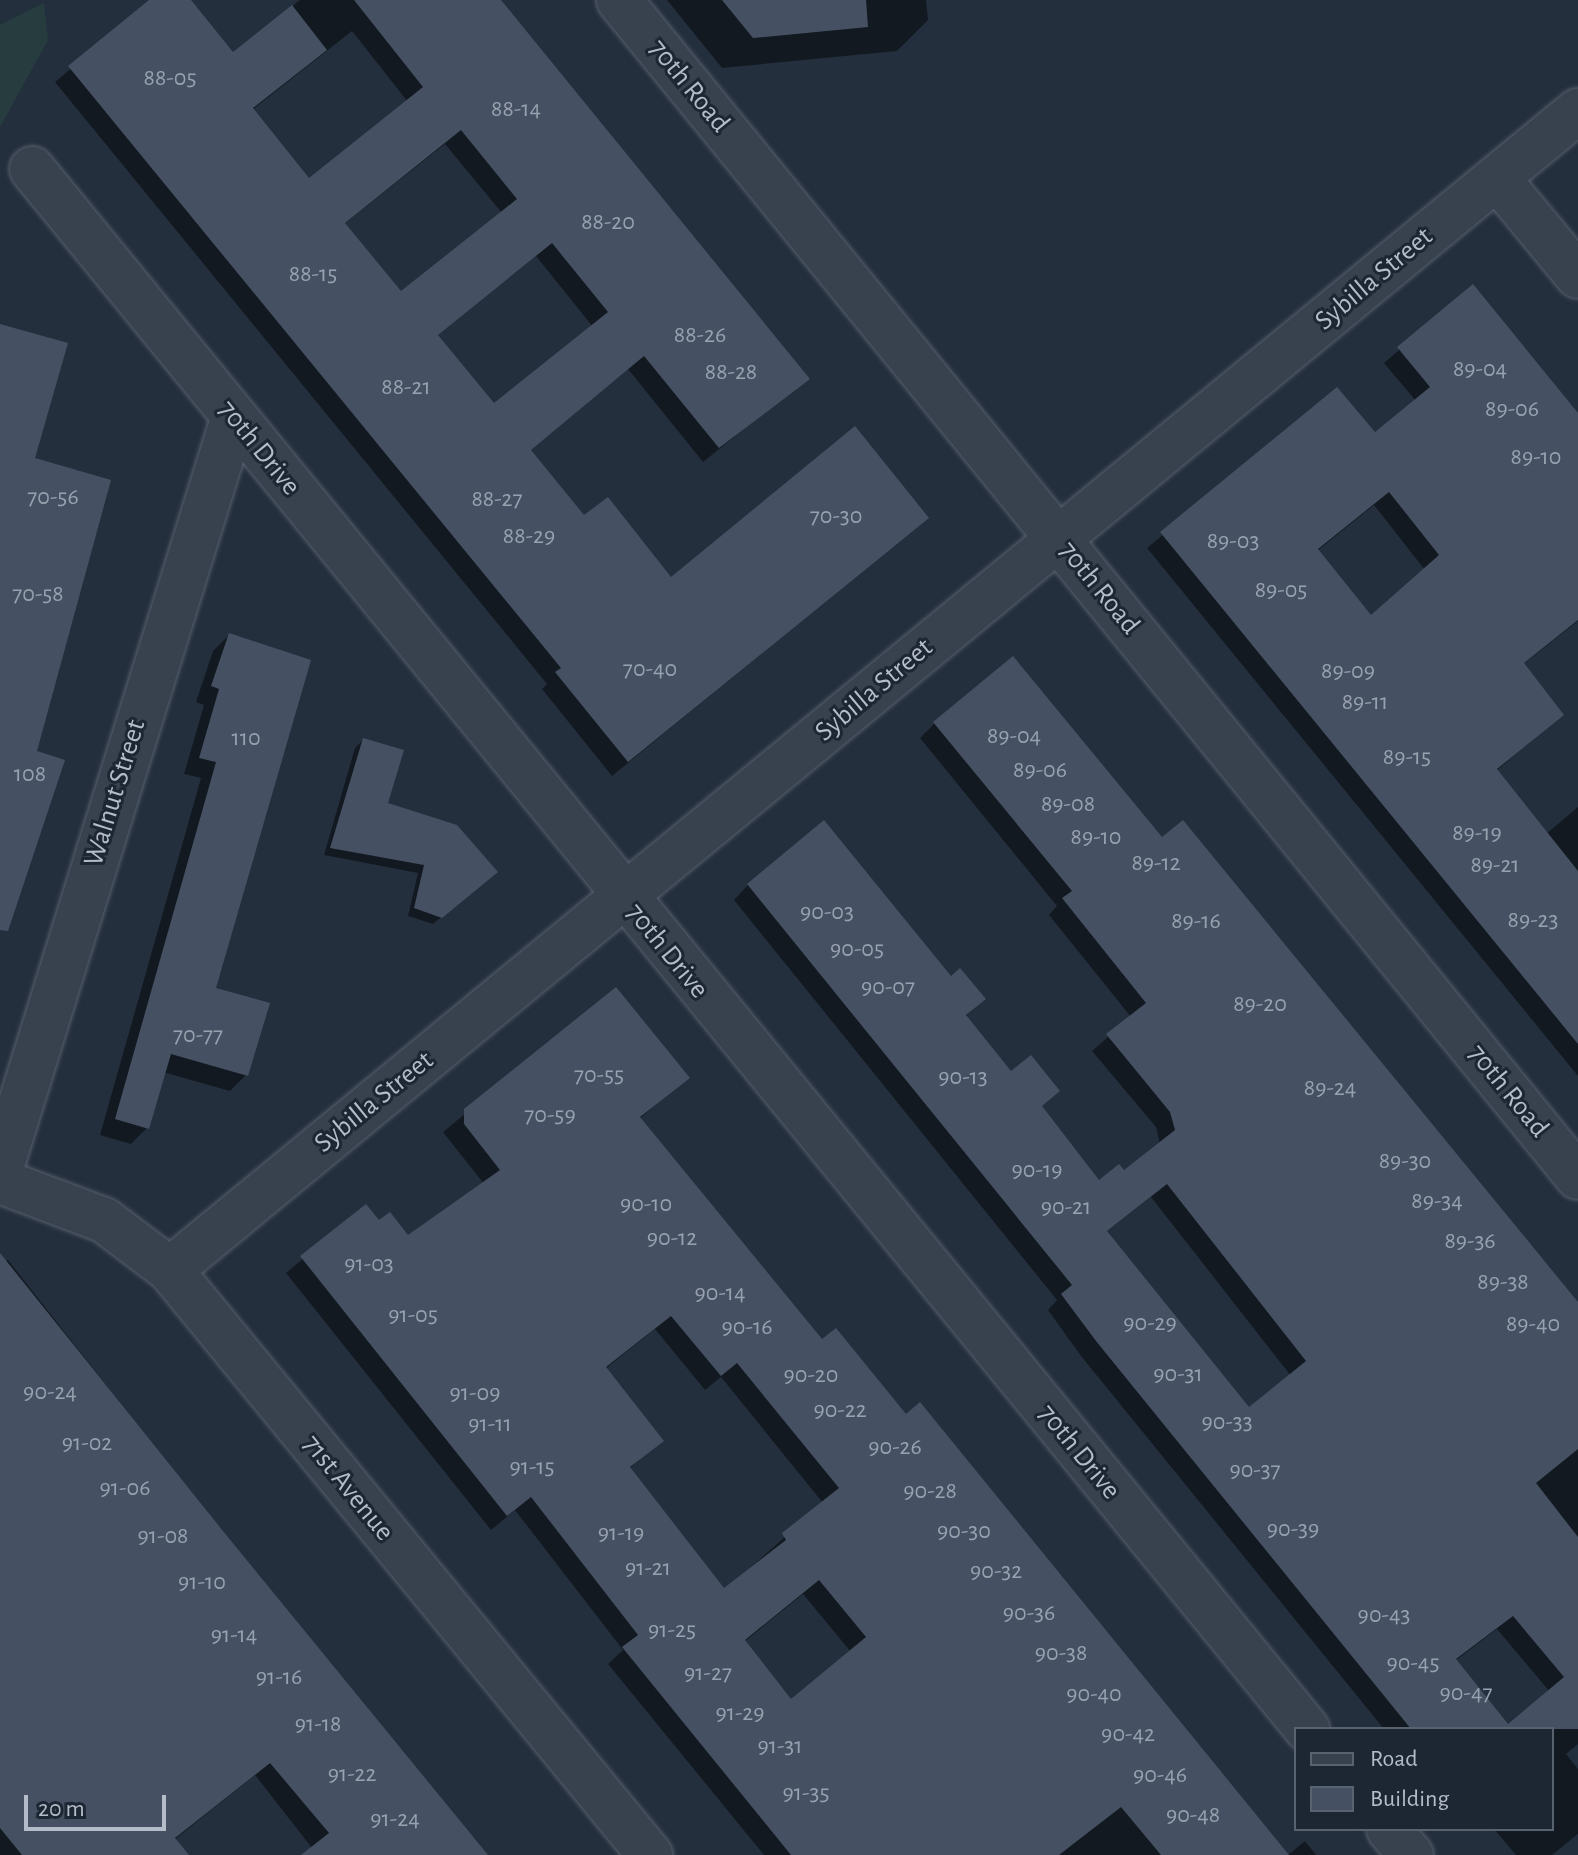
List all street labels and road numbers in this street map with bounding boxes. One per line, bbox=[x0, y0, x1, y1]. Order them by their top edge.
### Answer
street label: 70th Road bbox=[641, 33, 737, 139]
street label: Sybilla Street bbox=[1308, 220, 1440, 338]
street label: 70th Drive bbox=[210, 394, 308, 502]
street label: 70th Road bbox=[1051, 535, 1147, 641]
street label: Sybilla Street bbox=[808, 631, 940, 749]
street label: Walnut Street bbox=[77, 716, 153, 870]
street label: 70th Drive bbox=[618, 897, 716, 1005]
street label: 70th Road bbox=[1460, 1038, 1556, 1144]
street label: Sybilla Street bbox=[308, 1044, 440, 1160]
street label: 70th Drive bbox=[1030, 1398, 1128, 1506]
street label: 71st Avenue bbox=[295, 1428, 401, 1548]

